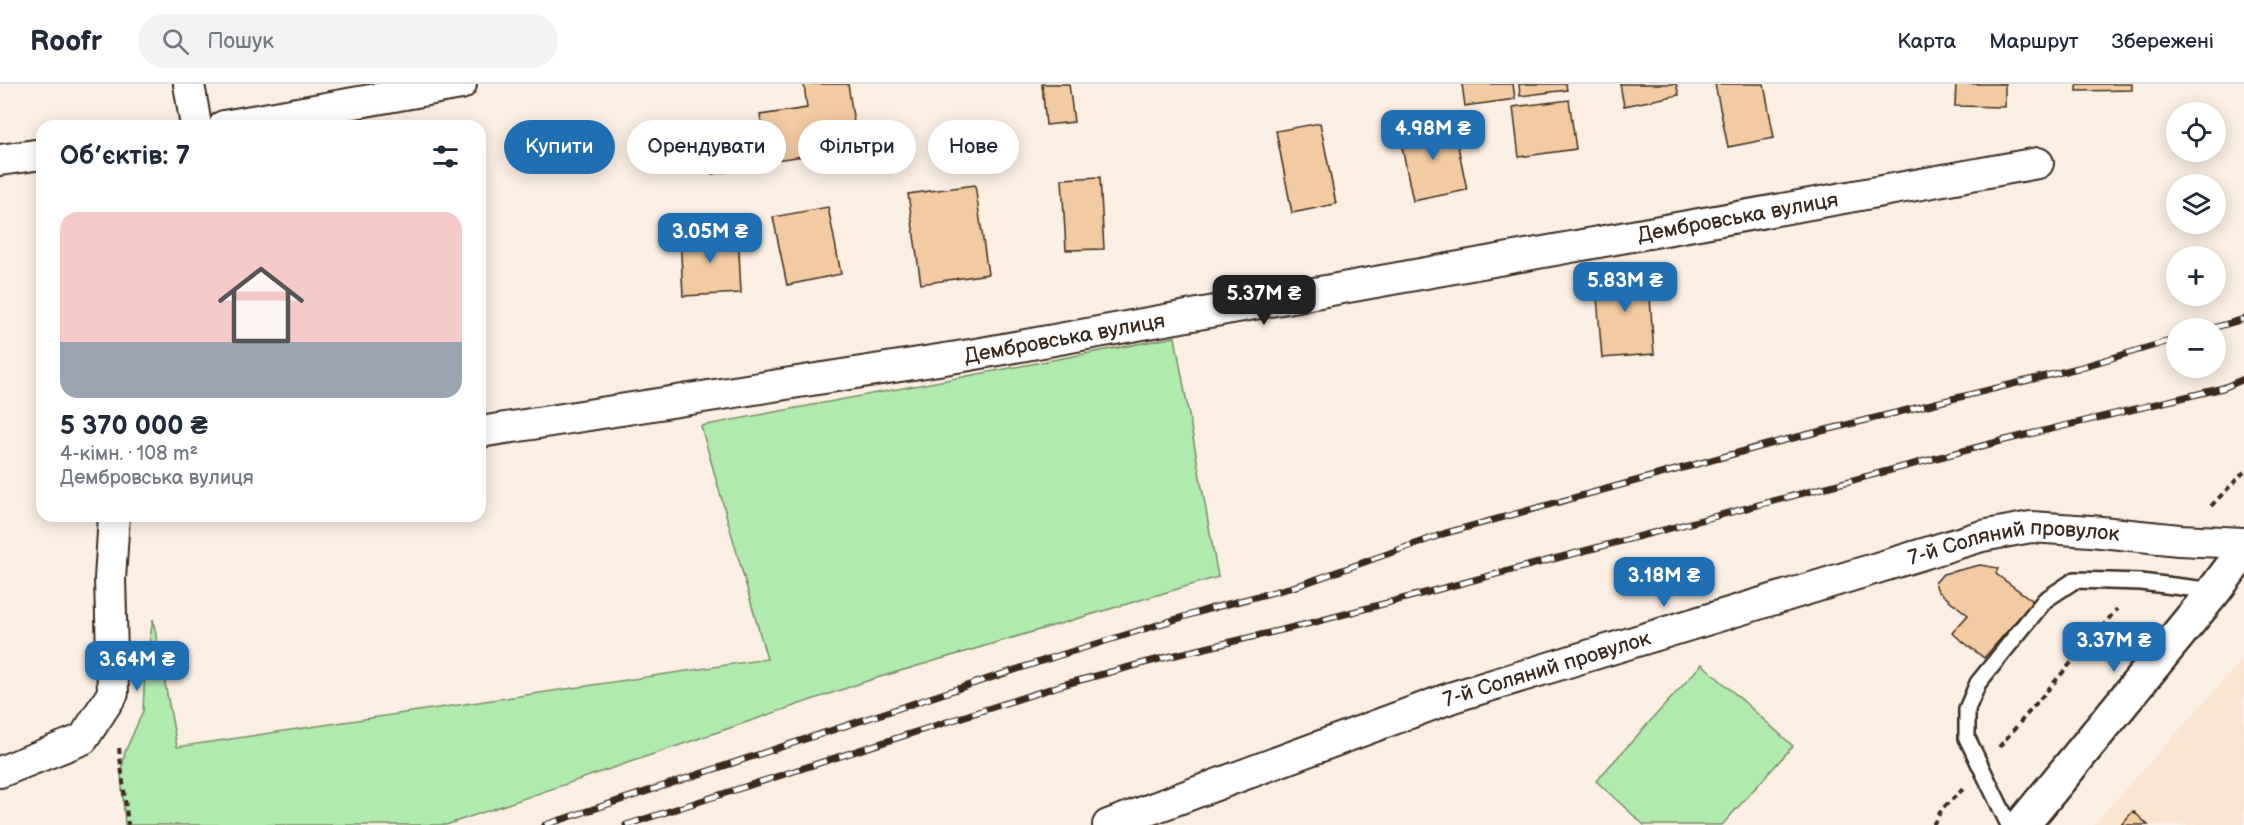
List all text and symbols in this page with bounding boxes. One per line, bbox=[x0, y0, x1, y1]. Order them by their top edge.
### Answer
search box bbox=[138, 14, 558, 68]
text: Roofr bbox=[30, 25, 102, 58]
icon: search bbox=[159, 25, 192, 58]
text: Пошук bbox=[207, 28, 274, 55]
text: Карта bbox=[1897, 29, 1956, 54]
text: Маршрут bbox=[1989, 29, 2079, 54]
text: Збережені bbox=[2112, 29, 2214, 54]
map controls bbox=[2166, 102, 2226, 378]
button: locate bbox=[2166, 102, 2226, 162]
pin: 4.98M ₴ bbox=[1378, 110, 1488, 161]
text: 4.98M ₴ bbox=[1395, 117, 1471, 141]
chip: Купити bbox=[504, 120, 615, 174]
chip: Орендувати bbox=[627, 120, 786, 174]
chip: Фільтри bbox=[798, 120, 916, 174]
chip: Нове bbox=[928, 120, 1019, 174]
icon: filters bbox=[429, 140, 462, 173]
text: Об’єктів: 7 bbox=[60, 141, 190, 172]
button: layers bbox=[2166, 174, 2226, 234]
street label: Дембровська вулиця bbox=[1635, 187, 1840, 247]
pin: 3.05M ₴ bbox=[655, 213, 765, 264]
text: 3.05M ₴ bbox=[672, 220, 748, 244]
button: + bbox=[2166, 246, 2226, 306]
icon: home bbox=[207, 251, 315, 359]
pin: 5.83M ₴ bbox=[1570, 262, 1680, 313]
text: 5.83M ₴ bbox=[1587, 269, 1663, 293]
pin: 5.37M ₴ bbox=[1209, 275, 1319, 326]
text: 5.37M ₴ bbox=[1227, 282, 1301, 306]
street label: Дембровська вулиця bbox=[962, 308, 1167, 368]
button: − bbox=[2166, 318, 2226, 378]
text: 5 370 000 ₴ bbox=[60, 411, 208, 442]
text: 4-кімн. · 108 m² bbox=[60, 442, 198, 466]
text: Дембровська вулиця bbox=[60, 466, 254, 490]
street label: 7-й Соляний провулок bbox=[1905, 514, 2121, 570]
pin: 3.18M ₴ bbox=[1609, 557, 1719, 608]
text: 3.18M ₴ bbox=[1628, 564, 1700, 588]
pin: 3.37M ₴ bbox=[2059, 622, 2169, 673]
street label: 7-й Соляний провулок bbox=[1440, 625, 1653, 712]
text: 3.37M ₴ bbox=[2077, 629, 2151, 653]
pin: 3.64M ₴ bbox=[82, 641, 192, 692]
text: 3.64M ₴ bbox=[99, 648, 175, 672]

